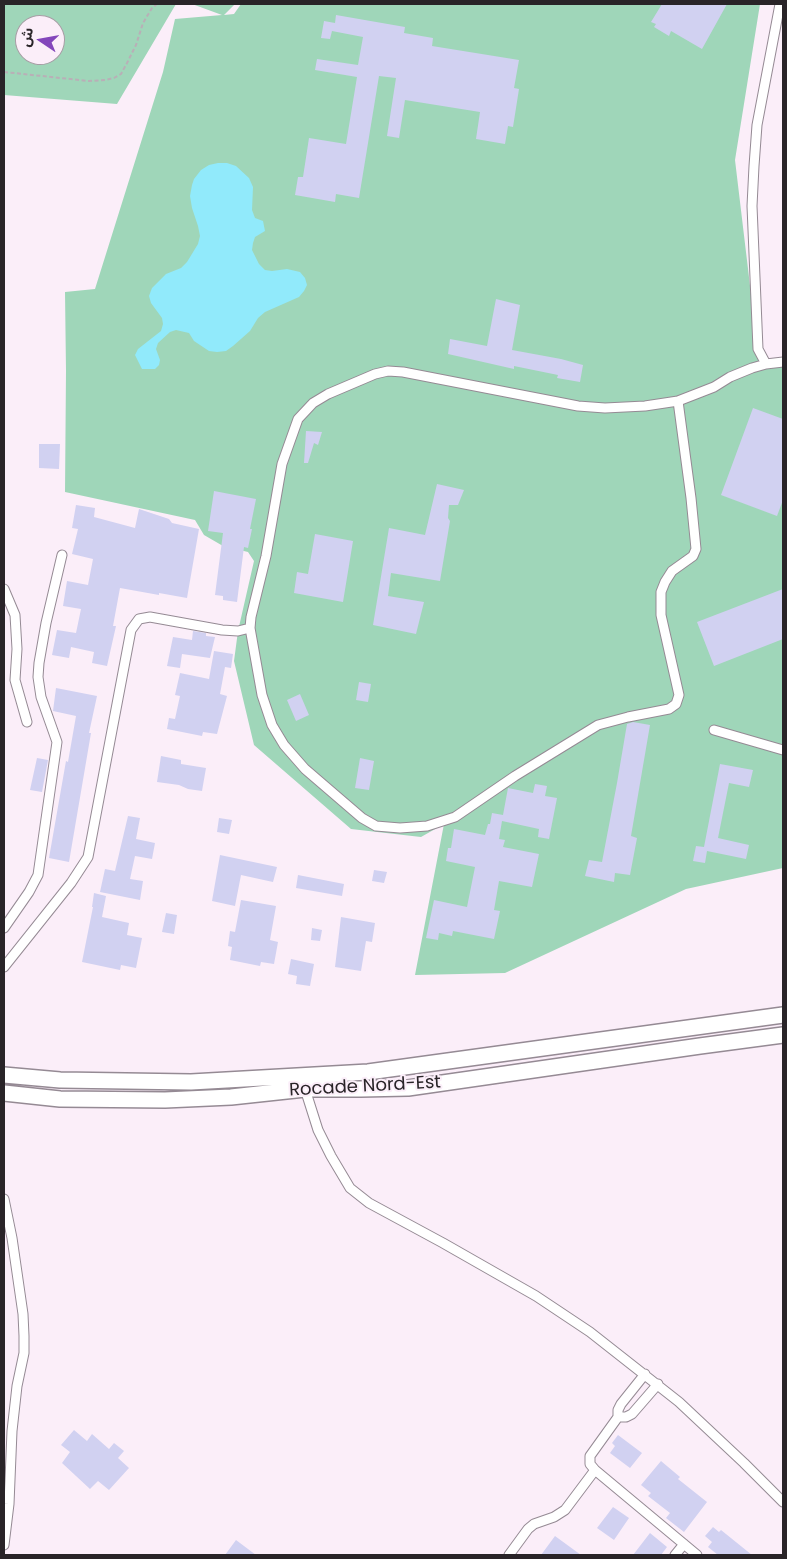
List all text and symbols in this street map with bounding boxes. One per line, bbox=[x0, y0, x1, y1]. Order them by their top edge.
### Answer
north arrow bbox=[15, 15, 65, 65]
text: ش bbox=[15, 26, 38, 49]
street label: Rocade Nord-Est bbox=[289, 1072, 441, 1102]

